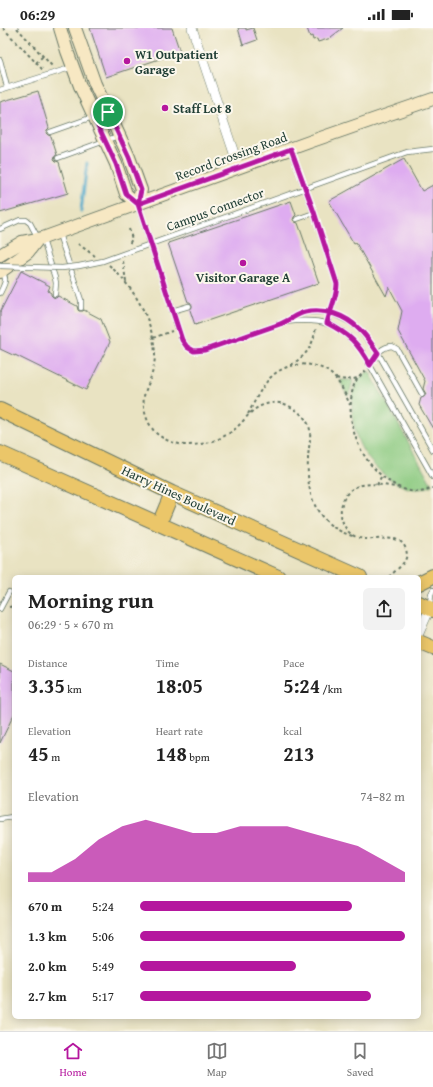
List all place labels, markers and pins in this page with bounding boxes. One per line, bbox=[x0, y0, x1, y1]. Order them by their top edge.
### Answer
place label: W1 Outpatient Garage bbox=[135, 45, 218, 79]
marker: W1 Outpatient Garage bbox=[122, 56, 132, 66]
pin bbox=[91, 95, 125, 129]
place label: Staff Lot 8 bbox=[173, 99, 232, 118]
marker: Staff Lot 8 bbox=[160, 103, 170, 113]
marker: Visitor Garage A bbox=[238, 258, 248, 268]
place label: Visitor Garage A bbox=[196, 268, 291, 287]

